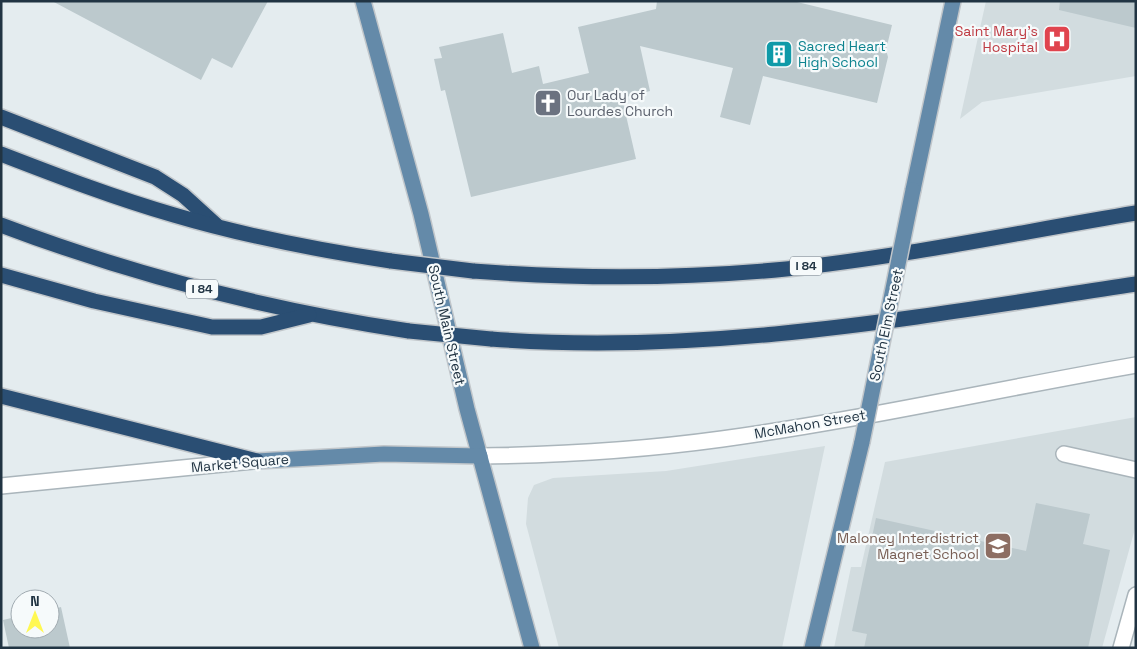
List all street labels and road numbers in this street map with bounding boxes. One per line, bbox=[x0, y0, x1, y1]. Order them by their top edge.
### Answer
road number: I 84 bbox=[790, 256, 822, 276]
street label: South Main Street bbox=[424, 263, 470, 387]
street label: South Elm Street bbox=[865, 267, 907, 383]
road number: I 84 bbox=[186, 280, 218, 298]
street label: McMahon Street bbox=[753, 405, 867, 443]
street label: Market Square bbox=[190, 450, 290, 476]

